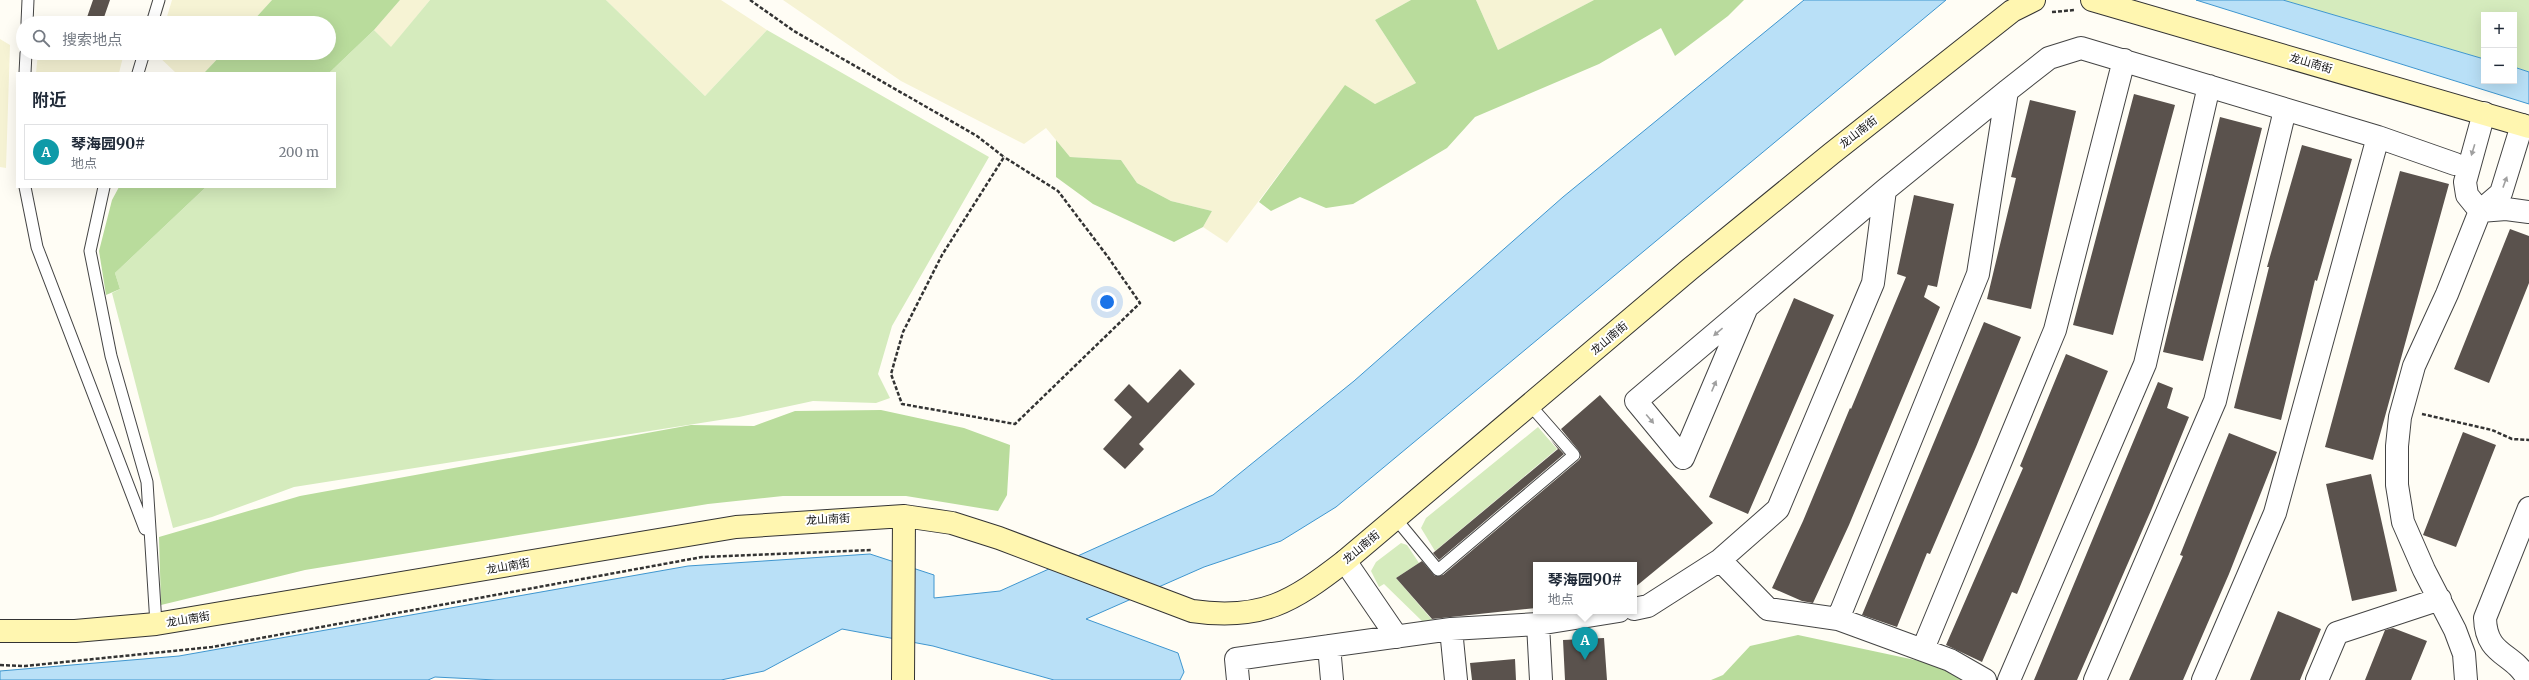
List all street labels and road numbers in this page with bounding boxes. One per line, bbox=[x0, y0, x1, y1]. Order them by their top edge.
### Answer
street label: 龙山南街 bbox=[2288, 50, 2334, 76]
street label: 龙山南街 bbox=[1836, 113, 1880, 151]
street label: 龙山南街 bbox=[1588, 318, 1630, 358]
street label: 龙山南街 bbox=[806, 511, 850, 527]
street label: 龙山南街 bbox=[1340, 527, 1382, 567]
street label: 龙山南街 bbox=[485, 555, 531, 577]
street label: 龙山南街 bbox=[165, 609, 211, 629]

